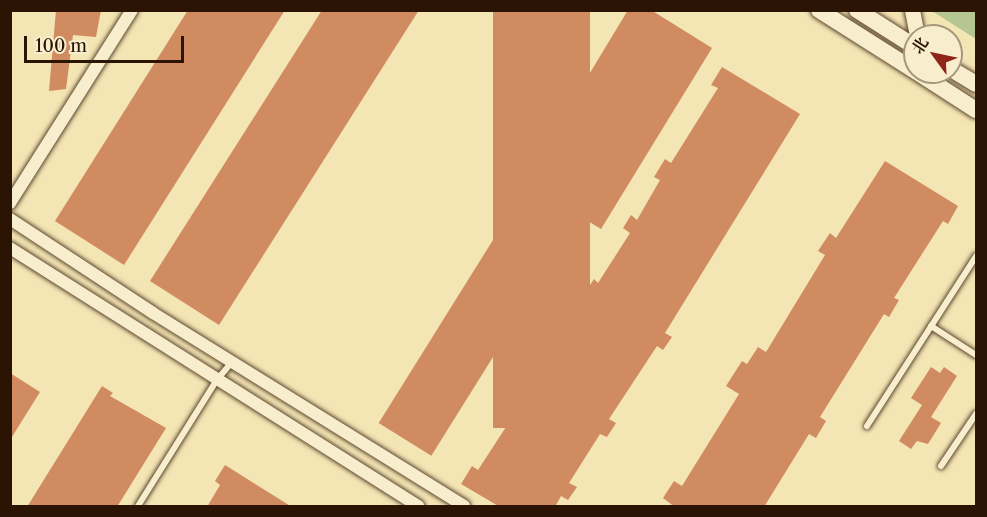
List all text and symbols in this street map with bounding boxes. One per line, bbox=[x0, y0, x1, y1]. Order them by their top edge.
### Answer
scale bar bbox=[27, 24, 188, 62]
north arrow bbox=[903, 24, 963, 84]
text: 北 bbox=[907, 33, 932, 57]
text: 100 m bbox=[35, 35, 87, 57]

